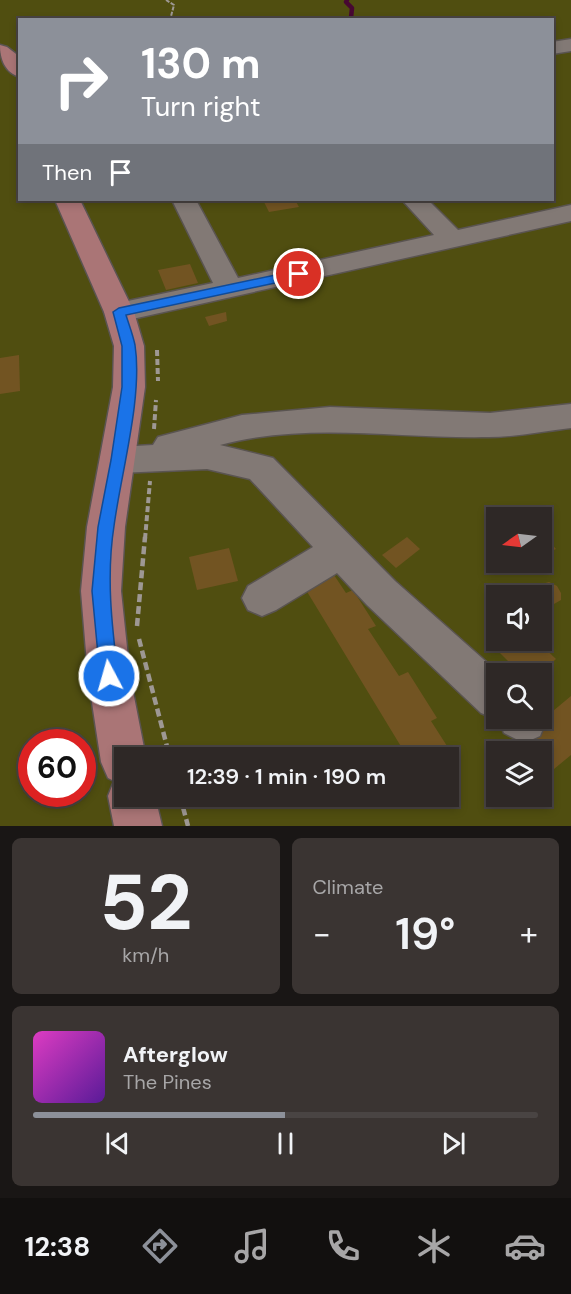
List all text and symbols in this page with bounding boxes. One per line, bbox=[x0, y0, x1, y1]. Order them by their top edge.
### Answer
text: 130 m bbox=[141, 36, 261, 91]
icon: right bbox=[42, 42, 120, 120]
text: Turn right bbox=[141, 89, 261, 124]
icon: arrive bbox=[104, 156, 137, 189]
text: Then bbox=[42, 158, 92, 187]
pin bbox=[273, 248, 324, 299]
icon: arrive bbox=[282, 257, 315, 290]
north arrow bbox=[486, 507, 552, 573]
map controls bbox=[486, 507, 552, 807]
button: sound bbox=[486, 585, 552, 651]
position arrow bbox=[77, 644, 141, 708]
button: search bbox=[486, 663, 552, 729]
speed limit sign: 60 bbox=[18, 729, 96, 807]
button: layers bbox=[486, 741, 552, 807]
text: 12:39 · 1 min · 190 m bbox=[187, 762, 386, 791]
text: 52 bbox=[99, 852, 192, 953]
text: Climate bbox=[313, 874, 383, 900]
text: 19° bbox=[395, 904, 455, 963]
text: − bbox=[313, 912, 331, 955]
text: + bbox=[520, 912, 538, 955]
text: km/h bbox=[122, 942, 169, 968]
text: Afterglow bbox=[123, 1040, 228, 1069]
text: The Pines bbox=[123, 1069, 212, 1095]
icon: previous bbox=[101, 1127, 134, 1160]
icon: pause bbox=[269, 1127, 302, 1160]
icon: next bbox=[437, 1127, 470, 1160]
icon: directions bbox=[139, 1225, 181, 1267]
icon: music bbox=[231, 1225, 273, 1267]
icon: phone bbox=[322, 1225, 364, 1267]
icon: climate bbox=[413, 1225, 455, 1267]
icon: car bbox=[504, 1225, 546, 1267]
text: 12:38 bbox=[25, 1229, 90, 1264]

